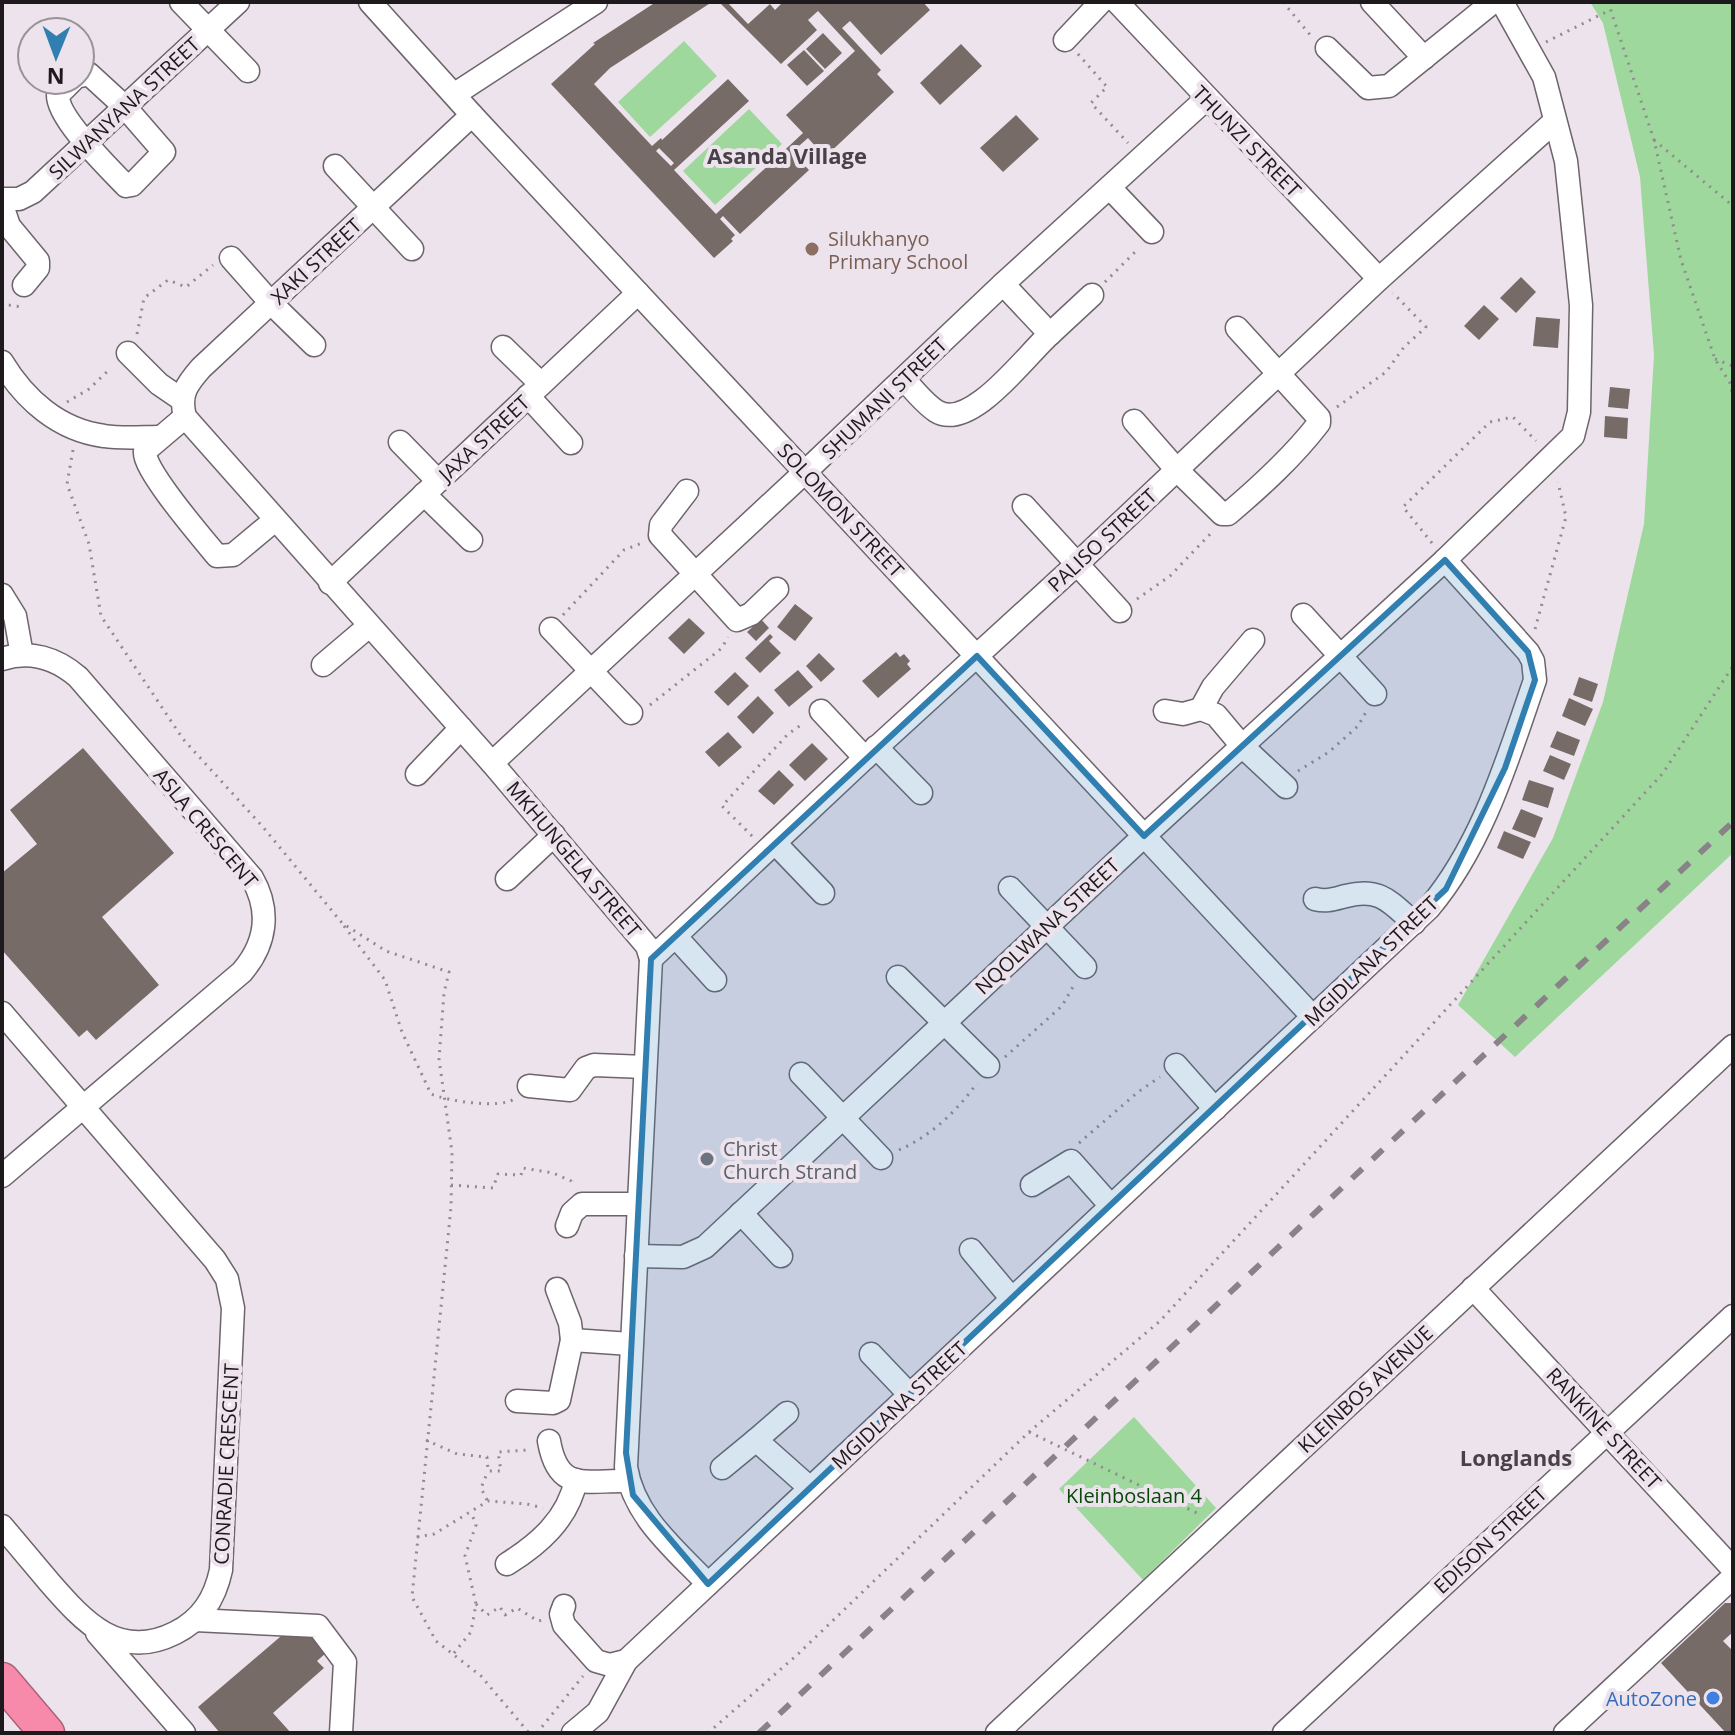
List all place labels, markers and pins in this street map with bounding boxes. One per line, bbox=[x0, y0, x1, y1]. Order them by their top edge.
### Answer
place label: Silukhanyo Primary School bbox=[828, 225, 968, 275]
marker: Silukhanyo Primary School bbox=[803, 240, 821, 258]
place label: Christ Church Strand bbox=[723, 1135, 857, 1185]
marker: Christ Church Strand bbox=[698, 1150, 716, 1168]
place label: AutoZone bbox=[1606, 1685, 1697, 1712]
marker: AutoZone bbox=[1704, 1689, 1722, 1707]

